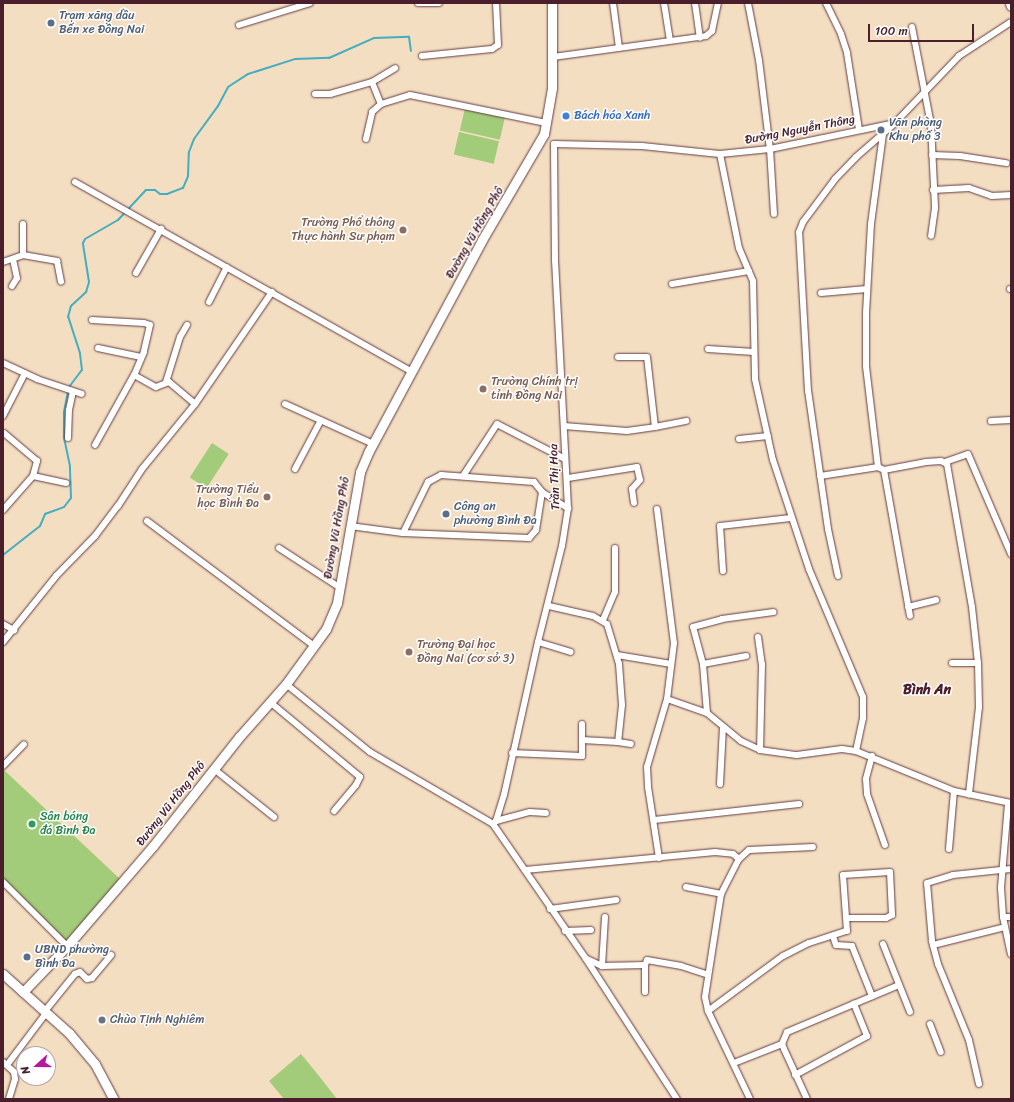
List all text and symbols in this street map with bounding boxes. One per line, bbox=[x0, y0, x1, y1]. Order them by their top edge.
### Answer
place label: Trạm xăng dầu Bến xe Đồng Nai bbox=[59, 9, 144, 37]
scale bar bbox=[870, 16, 976, 42]
marker: Trạm xăng dầu Bến xe Đồng Nai bbox=[46, 18, 56, 28]
text: 100 m bbox=[875, 20, 908, 42]
place label: Bách hóa Xanh bbox=[574, 109, 650, 123]
marker: Bách hóa Xanh bbox=[561, 111, 571, 121]
street label: Đường Nguyễn Thông bbox=[744, 112, 856, 148]
place label: Văn phòng Khu phố 3 bbox=[889, 116, 942, 144]
marker: Văn phòng Khu phố 3 bbox=[876, 125, 886, 135]
street label: Đường Vũ Hồng Phô bbox=[443, 185, 507, 281]
place label: Trường Phổ thông Thực hành Sư phạm bbox=[291, 216, 395, 244]
marker: Trường Phổ thông Thực hành Sư phạm bbox=[398, 225, 408, 235]
place label: Trường Chính trị tỉnh Đồng Nai bbox=[491, 375, 578, 403]
marker: Trường Chính trị tỉnh Đồng Nai bbox=[478, 384, 488, 394]
street label: Trần Thị Hoa bbox=[547, 444, 563, 510]
street label: Đường Vũ Hồng Phô bbox=[321, 476, 353, 580]
place label: Trường Tiểu học Bình Đa bbox=[196, 483, 259, 511]
marker: Trường Tiểu học Bình Đa bbox=[262, 492, 272, 502]
place label: Công an phường Bình Đa bbox=[454, 500, 537, 528]
marker: Công an phường Bình Đa bbox=[441, 509, 451, 519]
place label: Trường Đại học Đồng Nai (cơ sở 3) bbox=[417, 638, 514, 666]
marker: Trường Đại học Đồng Nai (cơ sở 3) bbox=[404, 647, 414, 657]
district label: Bình An bbox=[903, 682, 951, 698]
street label: Đường Vũ Hồng Phô bbox=[134, 759, 208, 849]
place label: Sân bóng đá Bình Đa bbox=[40, 810, 95, 838]
marker: Sân bóng đá Bình Đa bbox=[27, 819, 37, 829]
place label: UBND phường Bình Đa bbox=[35, 943, 109, 971]
marker: UBND phường Bình Đa bbox=[22, 952, 32, 962]
place label: Chùa Tịnh Nghiêm bbox=[110, 1013, 205, 1027]
marker: Chùa Tịnh Nghiêm bbox=[97, 1015, 107, 1025]
north arrow bbox=[16, 1046, 56, 1086]
text: N bbox=[15, 1063, 35, 1077]

